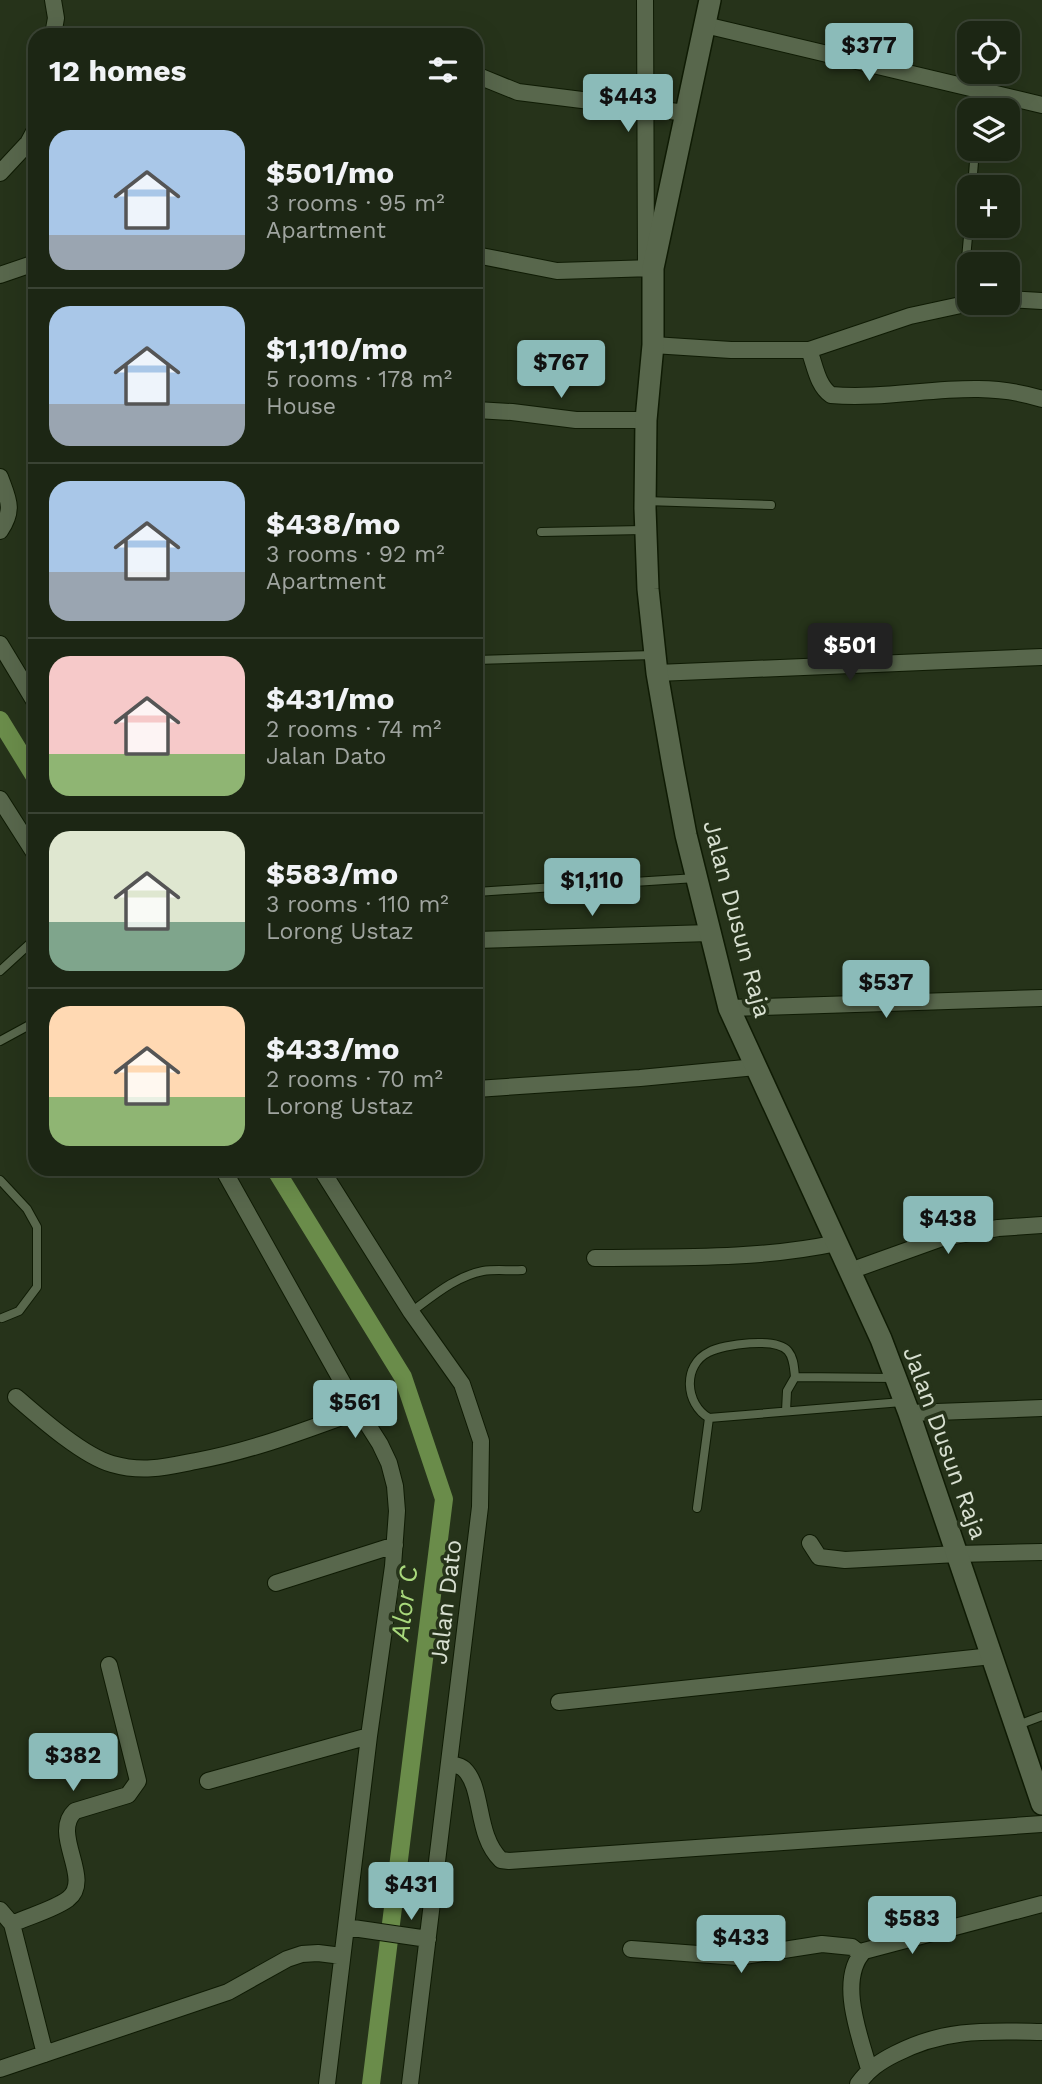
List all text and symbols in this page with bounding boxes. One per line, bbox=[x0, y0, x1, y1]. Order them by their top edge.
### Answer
map controls bbox=[957, 21, 1020, 315]
button: locate bbox=[957, 21, 1020, 84]
pin: $377 bbox=[828, 24, 910, 83]
text: $377 bbox=[841, 32, 897, 59]
icon: filters bbox=[424, 51, 462, 89]
text: 12 homes bbox=[49, 53, 187, 88]
pin: $443 bbox=[587, 74, 669, 134]
text: $443 bbox=[599, 83, 657, 110]
button: layers bbox=[957, 98, 1020, 161]
text: $501/mo bbox=[266, 155, 394, 190]
icon: home bbox=[105, 158, 189, 242]
button: + bbox=[957, 175, 1020, 238]
text: 3 rooms · 95 m² bbox=[266, 190, 445, 217]
text: Apartment bbox=[266, 217, 386, 244]
button: − bbox=[957, 252, 1020, 315]
text: $1,110/mo bbox=[266, 331, 408, 366]
icon: home bbox=[105, 334, 189, 418]
pin: $767 bbox=[520, 340, 602, 400]
text: $767 bbox=[533, 349, 589, 376]
text: 5 rooms · 178 m² bbox=[266, 366, 452, 393]
text: House bbox=[266, 393, 336, 420]
text: $438/mo bbox=[266, 506, 400, 541]
icon: home bbox=[105, 509, 189, 593]
text: 3 rooms · 92 m² bbox=[266, 541, 445, 568]
text: Apartment bbox=[266, 568, 386, 595]
pin: $501 bbox=[809, 624, 891, 683]
text: $501 bbox=[824, 632, 876, 659]
text: $431/mo bbox=[266, 681, 395, 716]
icon: home bbox=[105, 684, 189, 768]
text: 2 rooms · 74 m² bbox=[266, 716, 441, 743]
text: Jalan Dato bbox=[266, 743, 386, 770]
street label: Jalan Dusun Raja bbox=[697, 817, 777, 1021]
text: $583/mo bbox=[266, 856, 398, 891]
pin: $1,110 bbox=[535, 858, 649, 918]
icon: home bbox=[105, 859, 189, 943]
text: $1,110 bbox=[560, 867, 624, 894]
text: 3 rooms · 110 m² bbox=[266, 891, 449, 918]
text: Lorong Ustaz bbox=[266, 918, 413, 945]
pin: $537 bbox=[845, 960, 927, 1020]
text: $537 bbox=[858, 969, 914, 996]
text: $433/mo bbox=[266, 1031, 399, 1066]
icon: home bbox=[105, 1034, 189, 1118]
text: 2 rooms · 70 m² bbox=[266, 1066, 443, 1093]
text: Lorong Ustaz bbox=[266, 1093, 413, 1120]
pin: $438 bbox=[907, 1196, 989, 1256]
text: $438 bbox=[919, 1205, 977, 1232]
street label: Jalan Dusun Raja bbox=[897, 1343, 993, 1543]
pin: $561 bbox=[314, 1380, 396, 1440]
text: $561 bbox=[329, 1389, 381, 1416]
street label: Jalan Dato bbox=[424, 1538, 468, 1666]
water label: Alor C bbox=[384, 1563, 424, 1643]
pin: $382 bbox=[32, 1734, 114, 1793]
text: $382 bbox=[45, 1742, 101, 1769]
pin: $431 bbox=[370, 1862, 452, 1922]
text: $431 bbox=[384, 1871, 438, 1898]
pin: $583 bbox=[871, 1896, 953, 1956]
text: $583 bbox=[884, 1905, 940, 1932]
pin: $433 bbox=[700, 1916, 782, 1975]
text: $433 bbox=[713, 1924, 769, 1951]

